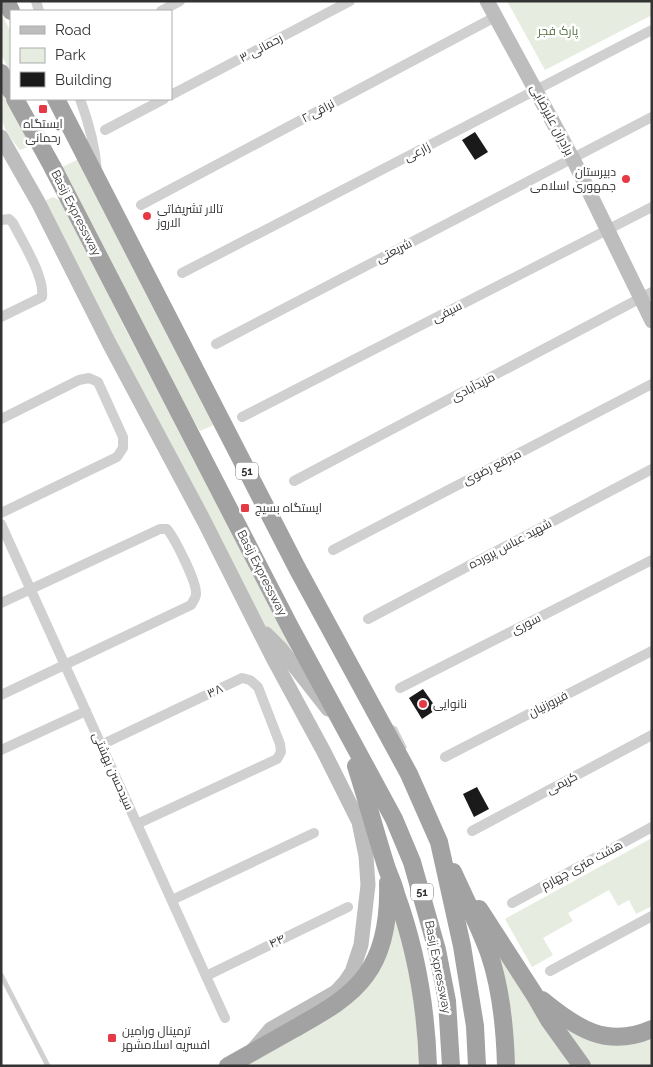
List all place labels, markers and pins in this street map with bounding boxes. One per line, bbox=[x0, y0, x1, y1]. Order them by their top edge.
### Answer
marker: ایستگاه رحمانی bbox=[37, 103, 49, 115]
place label: ایستگاه رحمانی bbox=[23, 117, 63, 145]
place label: دبیرستان جمهوری اسلامی bbox=[530, 165, 616, 193]
marker: دبیرستان جمهوری اسلامی bbox=[620, 173, 632, 185]
place label: تالار تشریفاتی الاروز bbox=[156, 202, 224, 230]
marker: تالار تشریفاتی الاروز bbox=[141, 210, 153, 222]
place label: ایستگاه بسیج bbox=[255, 501, 322, 516]
marker: ایستگاه بسیج bbox=[239, 502, 251, 514]
place label: نانوایی bbox=[433, 697, 467, 711]
marker: نانوایی bbox=[417, 698, 429, 710]
place label: ترمینال ورامین افسریه اسلامشهر bbox=[121, 1024, 210, 1052]
marker: ترمینال ورامین افسریه اسلامشهر bbox=[106, 1032, 118, 1044]

